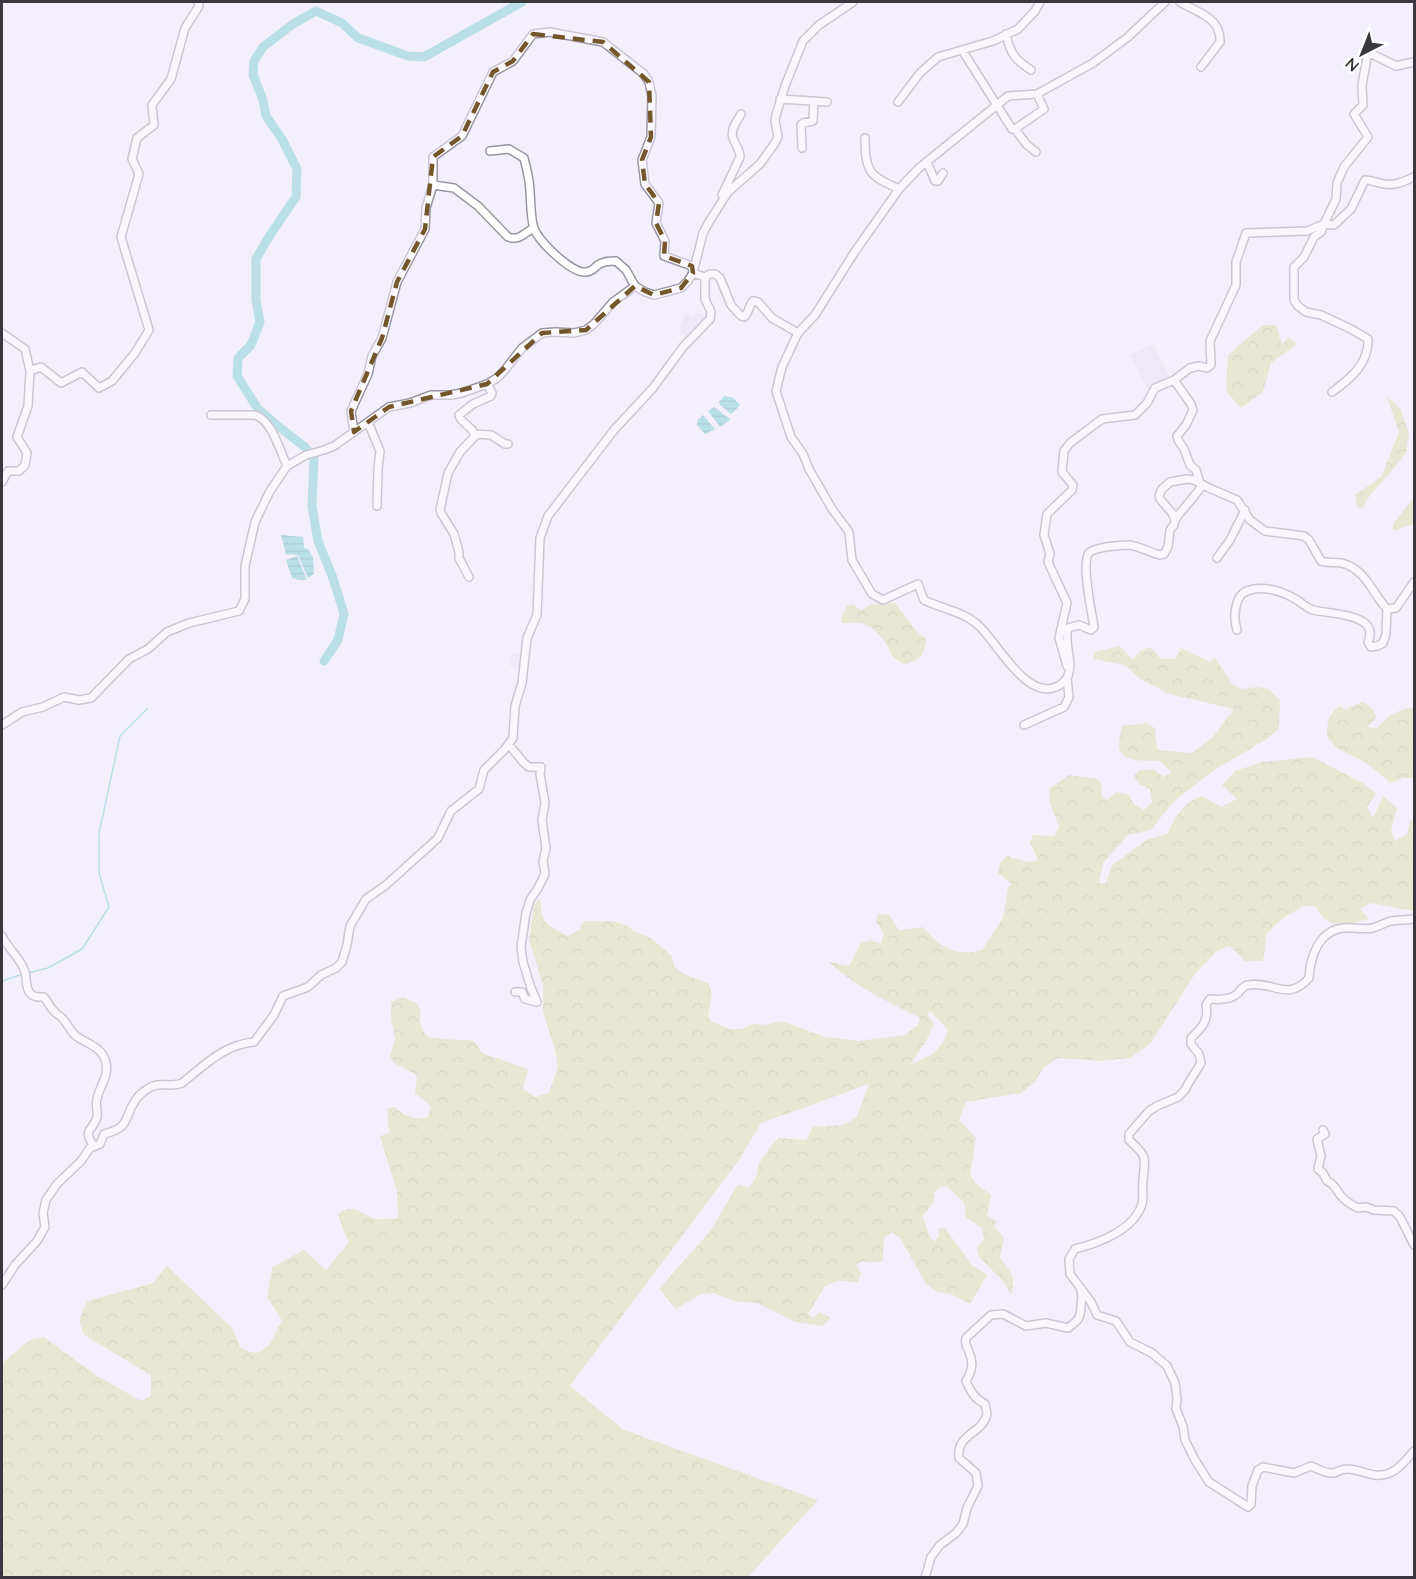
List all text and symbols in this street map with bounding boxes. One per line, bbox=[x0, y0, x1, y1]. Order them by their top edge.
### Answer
north arrow bbox=[1332, 24, 1392, 84]
text: N bbox=[1341, 54, 1363, 77]

